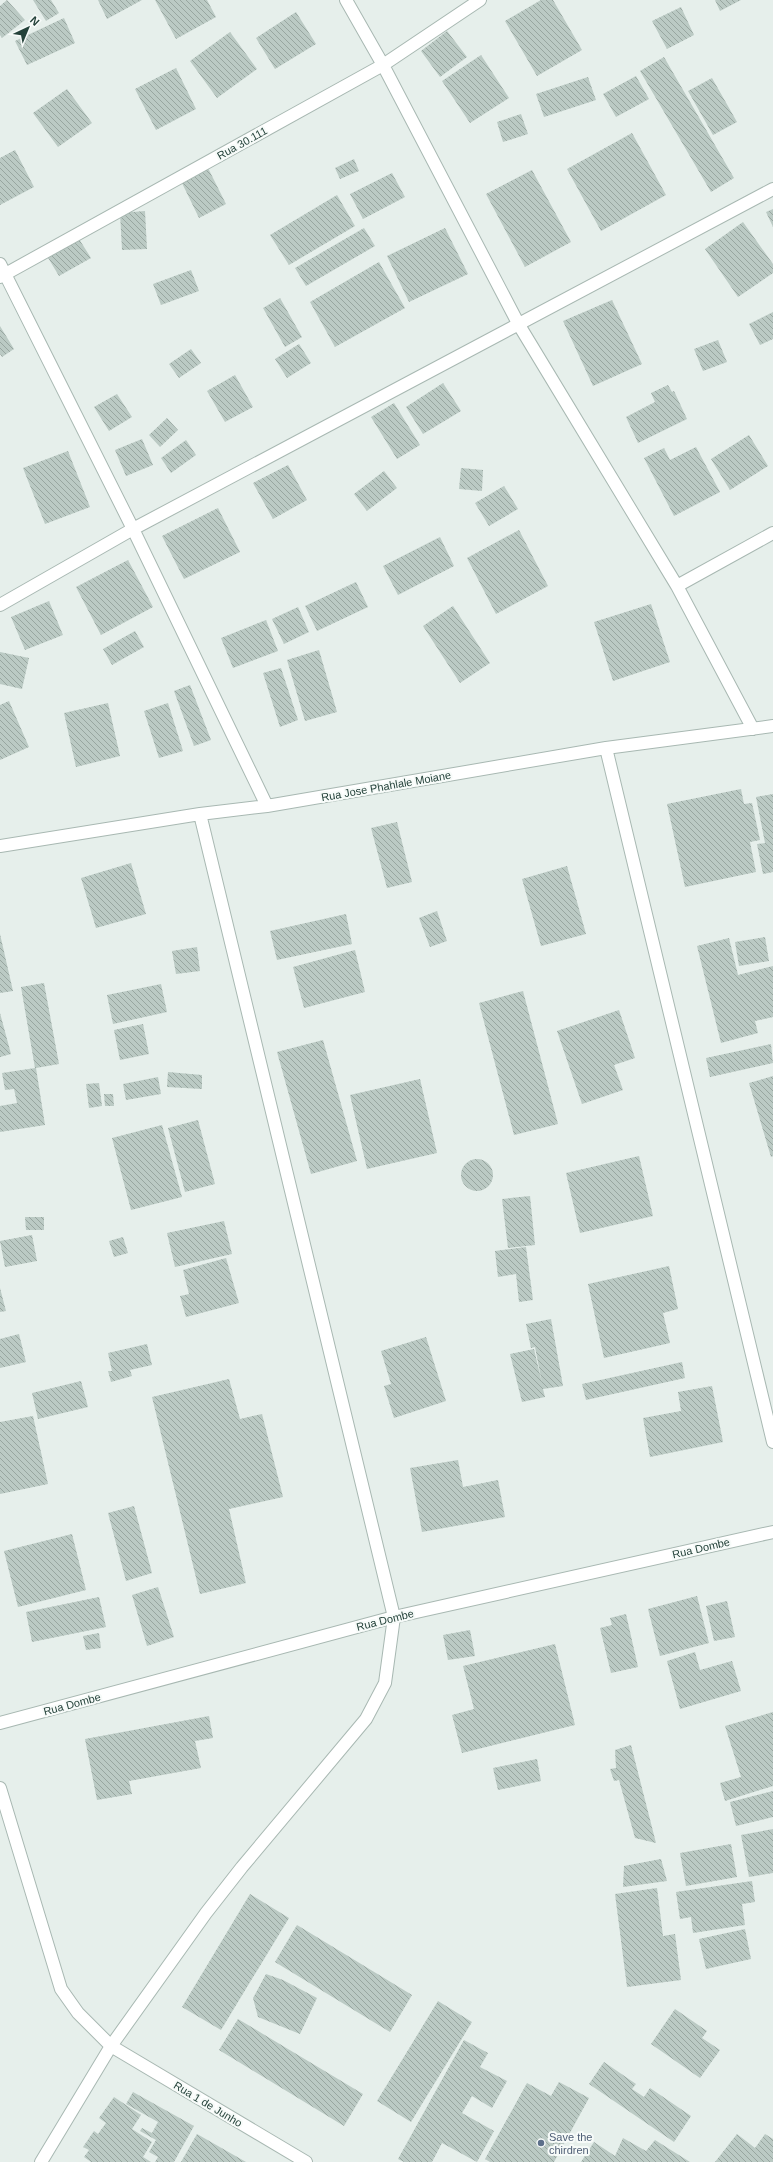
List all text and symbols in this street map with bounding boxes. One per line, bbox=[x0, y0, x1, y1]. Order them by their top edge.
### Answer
north arrow bbox=[8, 8, 48, 48]
text: N bbox=[28, 14, 42, 28]
street label: Rua 30.111 bbox=[215, 124, 269, 162]
street label: Rua Jose Phahlale Moiane bbox=[320, 769, 452, 803]
street label: Rua Dombe bbox=[671, 1536, 731, 1560]
street label: Rua Dombe bbox=[355, 1607, 415, 1633]
street label: Rua Dombe bbox=[42, 1691, 102, 1717]
street label: Rua 1 de Junho bbox=[172, 2079, 244, 2129]
place label: Save the chirdren bbox=[549, 2131, 592, 2156]
marker: Save the chirdren bbox=[536, 2138, 546, 2148]

